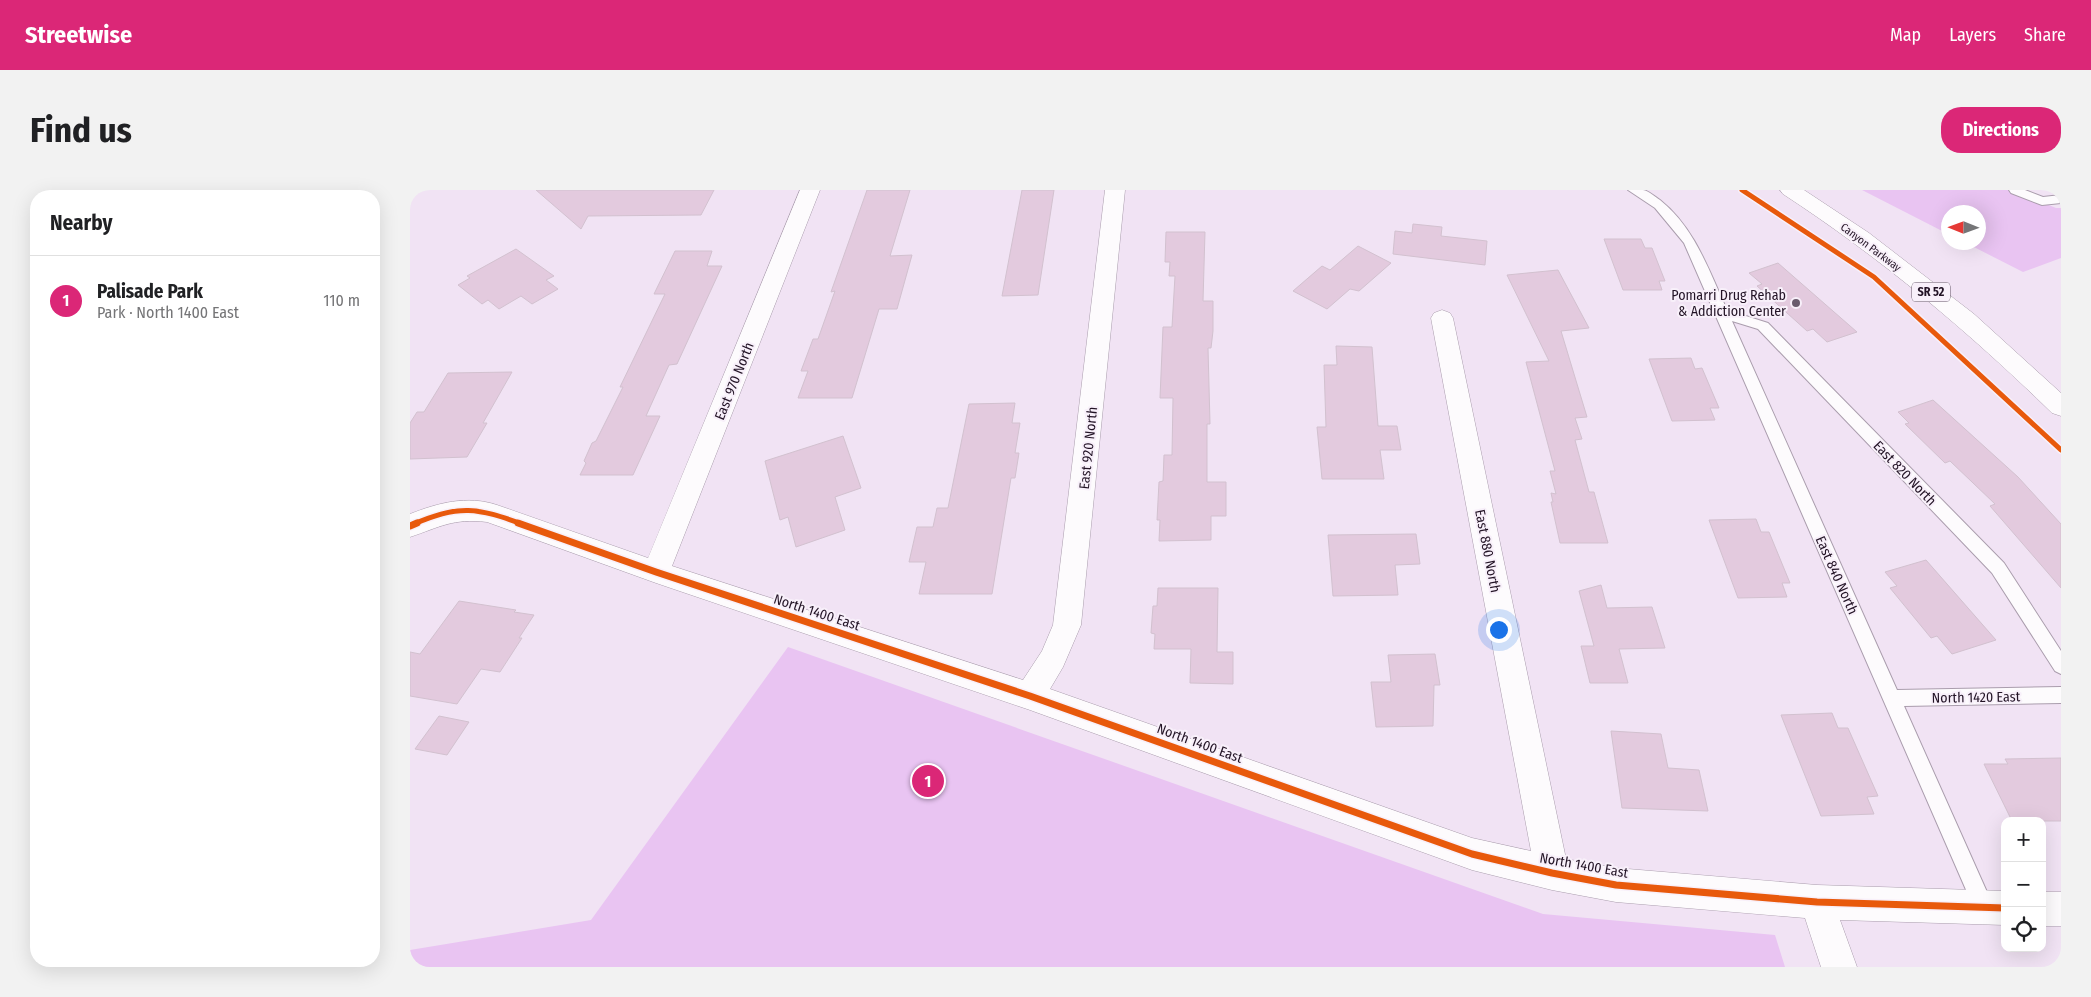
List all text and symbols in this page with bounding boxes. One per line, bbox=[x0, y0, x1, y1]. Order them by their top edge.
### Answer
text: Streetwise bbox=[25, 21, 132, 49]
text: Map bbox=[1890, 24, 1921, 46]
text: Layers bbox=[1949, 24, 1996, 46]
text: Share bbox=[2024, 24, 2066, 46]
button: Directions bbox=[1941, 107, 2061, 153]
text: Find us bbox=[30, 109, 132, 151]
north arrow bbox=[1941, 205, 1986, 250]
text: Nearby bbox=[50, 210, 112, 236]
street label: Canyon Parkway bbox=[1838, 220, 1904, 274]
text: Palisade Park bbox=[97, 280, 203, 303]
road number: SR 52 bbox=[1912, 282, 1950, 301]
place label: Pomarri Drug Rehab & Addiction Center bbox=[1671, 287, 1786, 320]
text: 1 bbox=[63, 291, 69, 310]
text: 110 m bbox=[323, 291, 360, 310]
marker: Pomarri Drug Rehab & Addiction Center bbox=[1790, 297, 1802, 309]
text: Park · North 1400 East bbox=[97, 303, 239, 322]
street label: East 970 North bbox=[711, 340, 758, 423]
street label: East 920 North bbox=[1076, 406, 1101, 490]
street label: East 820 North bbox=[1870, 437, 1940, 509]
street label: East 880 North bbox=[1471, 508, 1504, 594]
street label: East 840 North bbox=[1812, 533, 1861, 617]
street label: North 1400 East bbox=[772, 591, 863, 635]
your location bbox=[1486, 617, 1512, 643]
street label: North 1420 East bbox=[1932, 688, 2021, 707]
street label: North 1400 East bbox=[1155, 720, 1245, 767]
pin: 1 bbox=[912, 762, 944, 800]
map controls bbox=[2001, 817, 2046, 952]
button: + bbox=[2001, 817, 2046, 862]
street label: North 1400 East bbox=[1538, 849, 1630, 882]
button: − bbox=[2001, 862, 2046, 907]
button: locate bbox=[2001, 907, 2046, 952]

